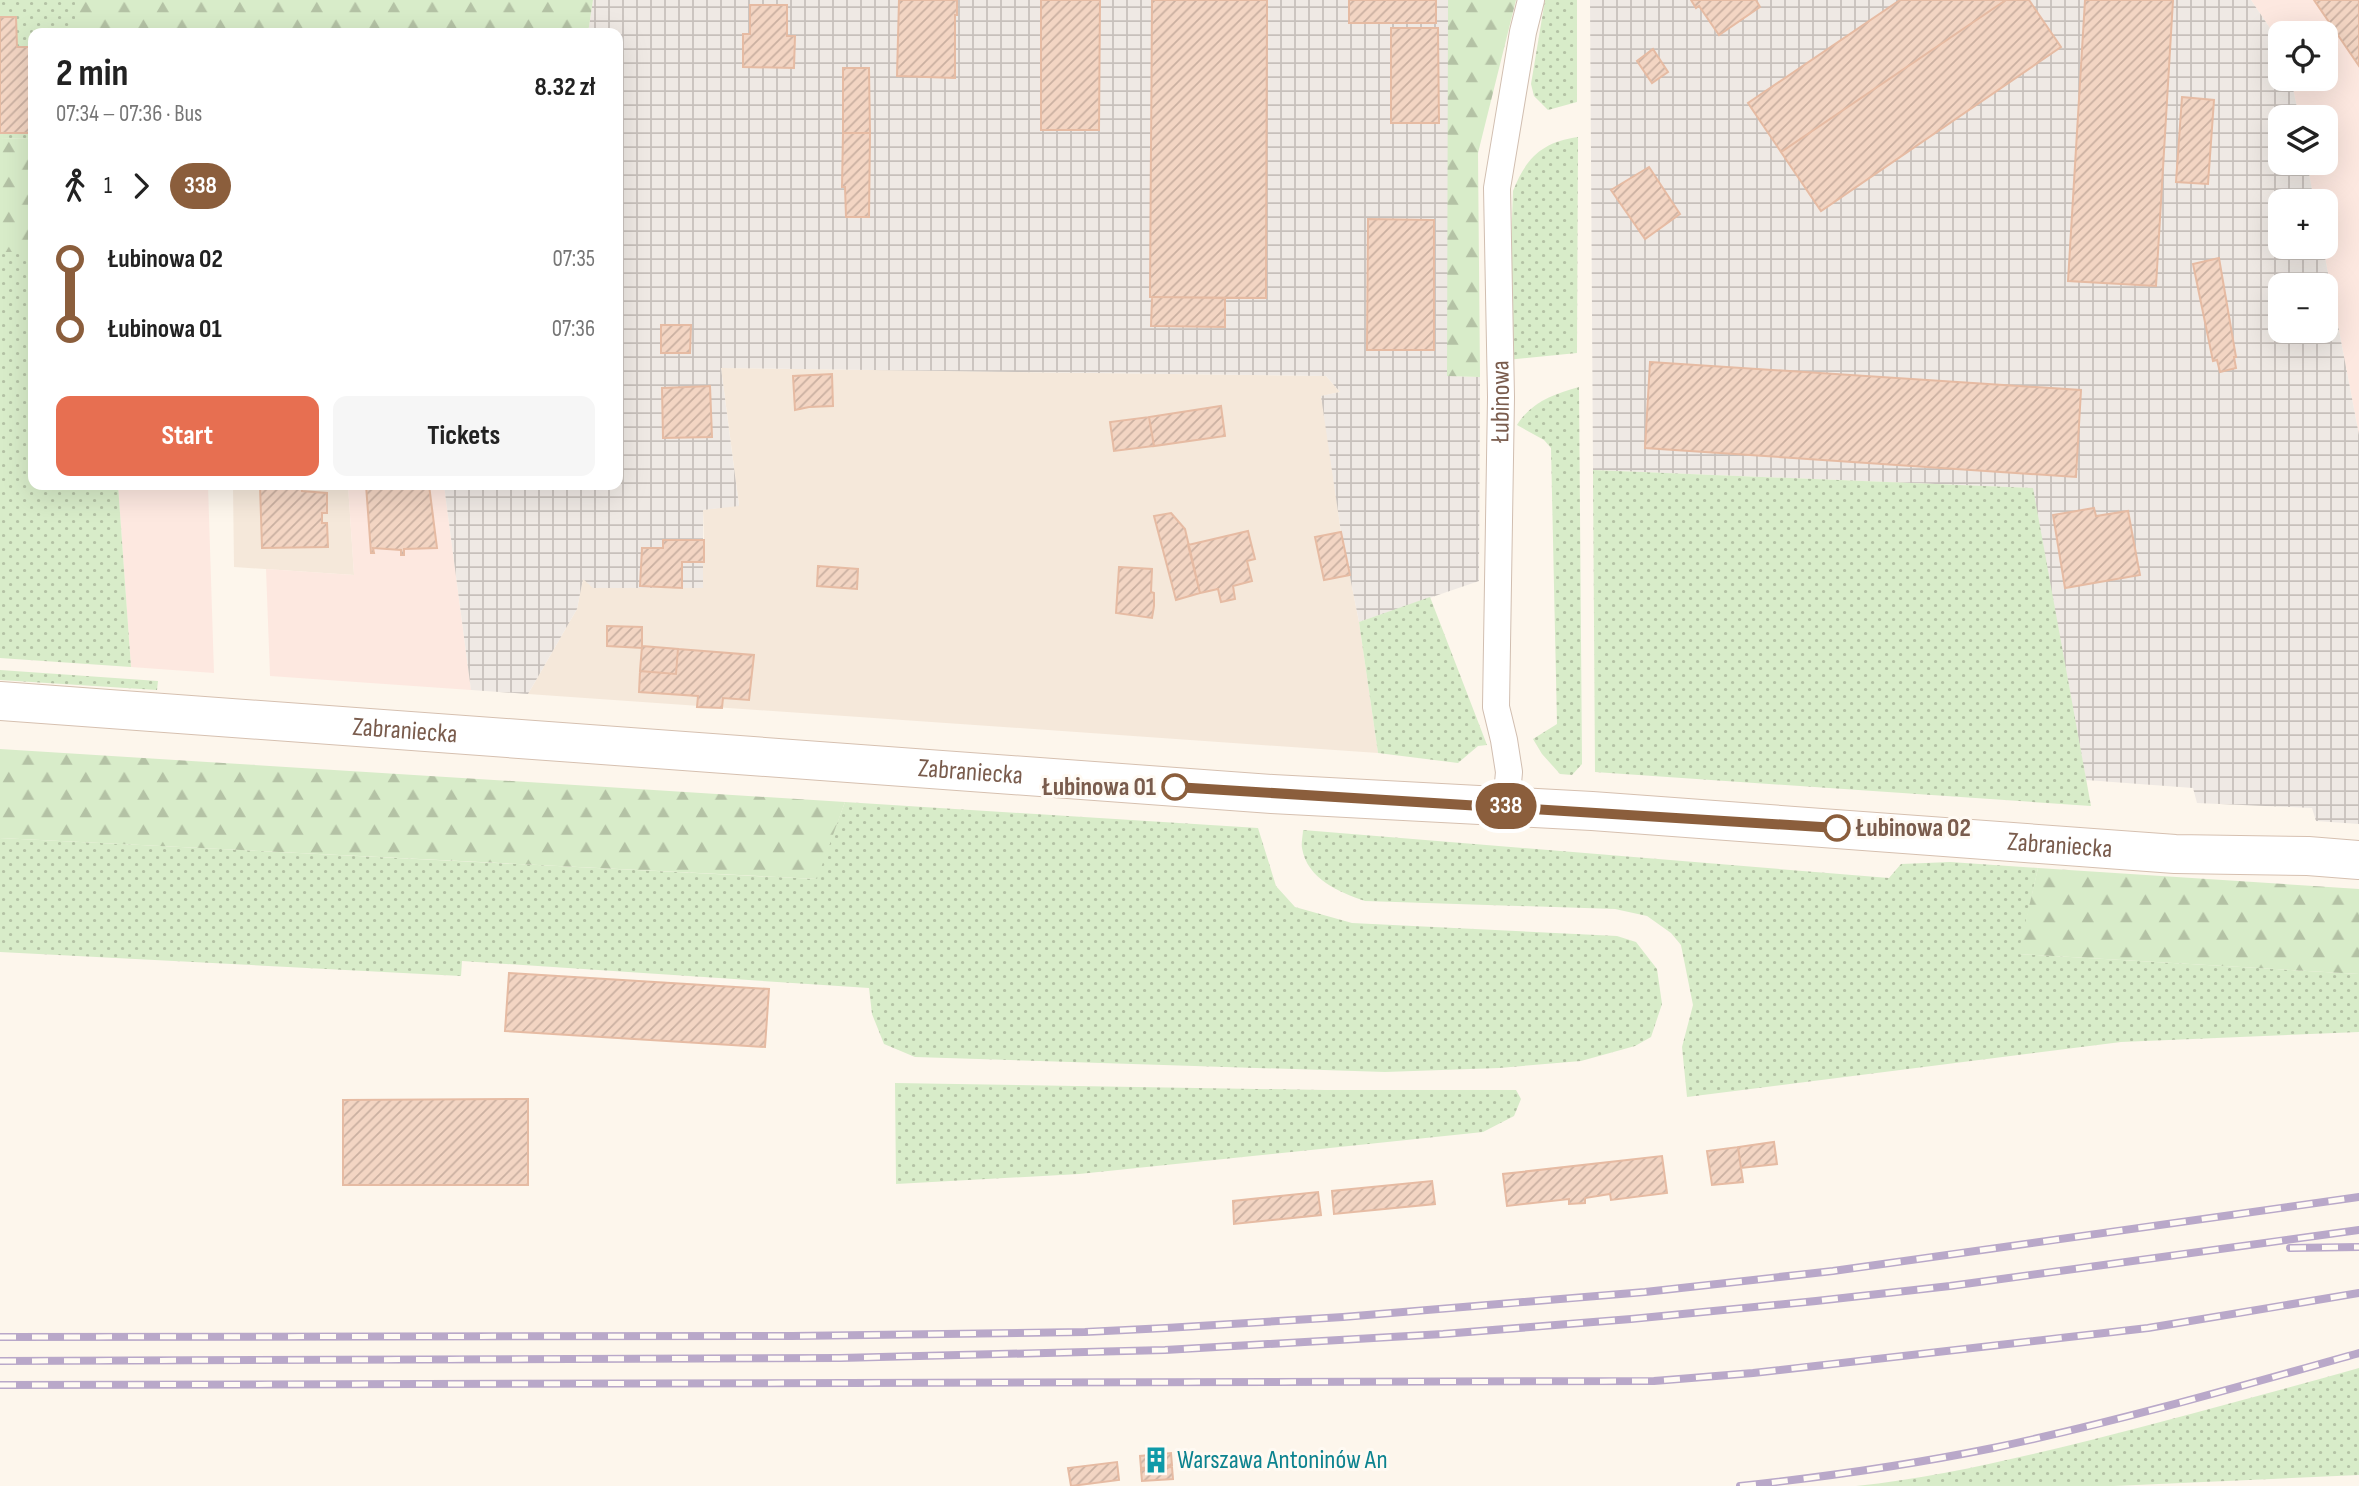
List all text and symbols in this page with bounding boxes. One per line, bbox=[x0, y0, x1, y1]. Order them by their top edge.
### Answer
map controls bbox=[2268, 21, 2338, 343]
button: locate bbox=[2268, 21, 2338, 91]
text: 2 min bbox=[56, 51, 128, 96]
text: 8.32 zł bbox=[534, 72, 595, 103]
text: 07:34 – 07:36 · Bus bbox=[56, 100, 202, 128]
button: layers bbox=[2268, 105, 2338, 175]
icon: walk bbox=[56, 167, 94, 205]
icon: forward bbox=[122, 167, 160, 205]
text: 338 bbox=[184, 171, 217, 200]
text: 1 bbox=[104, 172, 112, 200]
button: + bbox=[2268, 189, 2338, 259]
text: Łubinowa 02 bbox=[108, 244, 223, 275]
text: 07:35 bbox=[553, 245, 595, 273]
button: − bbox=[2268, 273, 2338, 343]
text: Łubinowa 01 bbox=[108, 314, 222, 345]
text: 07:36 bbox=[552, 315, 595, 343]
street label: Łubinowa bbox=[1485, 360, 1517, 444]
button: Start bbox=[56, 396, 319, 476]
button: Tickets bbox=[333, 396, 595, 476]
street label: Zabraniecka bbox=[351, 711, 458, 750]
street label: Zabraniecka bbox=[917, 753, 1024, 791]
place label: Łubinowa 01 bbox=[1041, 772, 1156, 803]
marker: Łubinowa 01 bbox=[1162, 774, 1188, 800]
line badge: 338 bbox=[1466, 783, 1546, 829]
text: 338 bbox=[1490, 791, 1522, 820]
place label: Łubinowa 02 bbox=[1855, 813, 1971, 844]
marker: Łubinowa 02 bbox=[1824, 815, 1850, 841]
street label: Zabraniecka bbox=[2006, 826, 2113, 865]
building icon: Warszawa Antoninów An bbox=[1141, 1445, 1171, 1475]
place label: Warszawa Antoninów An bbox=[1177, 1445, 1388, 1476]

